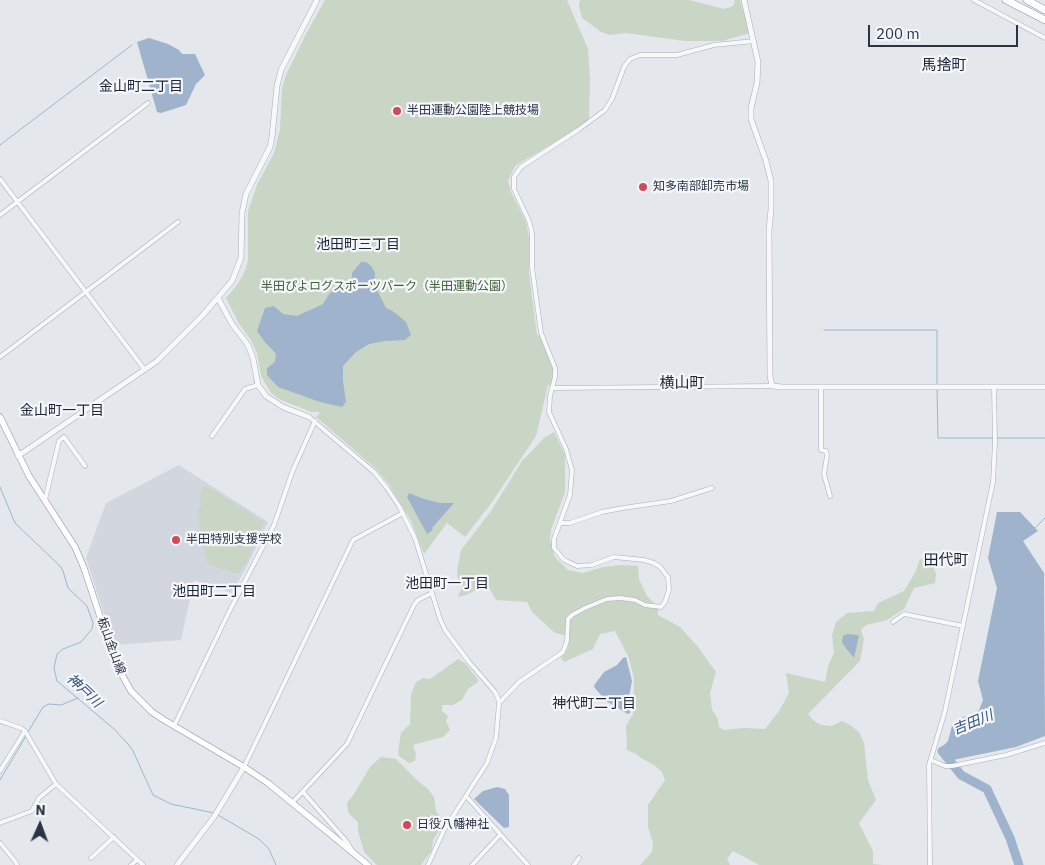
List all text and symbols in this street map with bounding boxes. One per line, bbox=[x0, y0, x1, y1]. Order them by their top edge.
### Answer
scale bar bbox=[870, 15, 1020, 47]
text: 200 m bbox=[876, 24, 920, 43]
district label: 馬捨町 bbox=[922, 57, 966, 75]
district label: 金山町二丁目 bbox=[99, 79, 183, 95]
place label: 半田運動公園陸上競技場 bbox=[407, 104, 539, 118]
marker: 半田運動公園陸上競技場 bbox=[391, 105, 403, 117]
place label: 知多南部卸売市場 bbox=[653, 180, 749, 194]
marker: 知多南部卸売市場 bbox=[637, 181, 649, 193]
district label: 池田町三丁目 bbox=[316, 237, 400, 253]
park label: 半田ぴよログスポーツパーク（半田運動公園） bbox=[261, 280, 513, 294]
district label: 横山町 bbox=[660, 375, 704, 393]
district label: 金山町一丁目 bbox=[20, 403, 104, 419]
place label: 半田特別支援学校 bbox=[186, 533, 282, 547]
marker: 半田特別支援学校 bbox=[170, 534, 182, 546]
district label: 田代町 bbox=[924, 552, 968, 570]
district label: 池田町一丁目 bbox=[405, 576, 489, 592]
district label: 池田町二丁目 bbox=[172, 584, 256, 600]
street label: 板山金山線 bbox=[94, 615, 128, 677]
water label: 神戸川 bbox=[63, 671, 105, 711]
district label: 神代町二丁目 bbox=[552, 696, 636, 712]
water label: 吉田川 bbox=[950, 707, 996, 739]
north arrow bbox=[15, 800, 65, 850]
text: N bbox=[35, 801, 46, 819]
place label: 日役八幡神社 bbox=[417, 818, 489, 832]
marker: 日役八幡神社 bbox=[401, 819, 413, 831]

